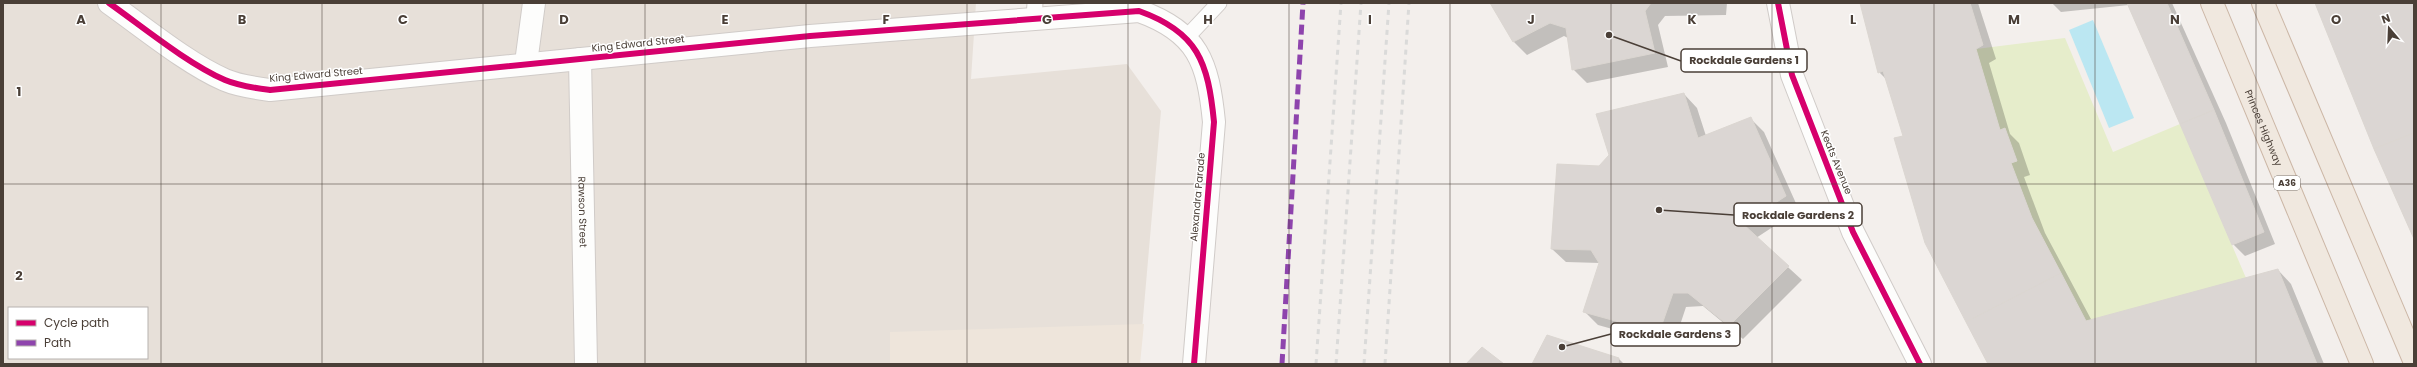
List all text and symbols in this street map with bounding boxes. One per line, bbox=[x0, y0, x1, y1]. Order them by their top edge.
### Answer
north arrow bbox=[2369, 8, 2409, 48]
text: A bbox=[76, 10, 86, 29]
text: B bbox=[238, 10, 247, 29]
text: C bbox=[398, 10, 408, 29]
text: D bbox=[559, 10, 569, 29]
text: E bbox=[721, 10, 729, 29]
text: F bbox=[882, 10, 890, 29]
text: G bbox=[1042, 10, 1052, 29]
text: H bbox=[1203, 10, 1213, 29]
text: I bbox=[1368, 10, 1372, 29]
text: J bbox=[1527, 10, 1535, 29]
text: K bbox=[1687, 10, 1697, 29]
text: L bbox=[1850, 10, 1856, 29]
text: M bbox=[2008, 10, 2020, 29]
text: N bbox=[2170, 10, 2180, 29]
text: O bbox=[2331, 10, 2341, 29]
text: N bbox=[2379, 10, 2392, 27]
street label: King Edward Street bbox=[591, 31, 686, 56]
callout: Rockdale Gardens 1 bbox=[1681, 49, 1807, 72]
text: Rockdale Gardens 1 bbox=[1689, 52, 1799, 68]
street label: King Edward Street bbox=[269, 63, 364, 86]
text: 1 bbox=[17, 82, 21, 101]
street label: Princes Highway bbox=[2241, 87, 2286, 169]
street label: Keats Avenue bbox=[1817, 128, 1856, 197]
street label: Alexandra Parade bbox=[1186, 152, 1209, 242]
street label: Rawson Street bbox=[574, 176, 591, 248]
road number: A36 bbox=[2274, 176, 2300, 190]
callout: Rockdale Gardens 2 bbox=[1734, 203, 1862, 226]
text: Rockdale Gardens 2 bbox=[1742, 207, 1854, 223]
text: 2 bbox=[15, 266, 23, 285]
legend bbox=[8, 307, 148, 359]
text: Cycle path bbox=[44, 314, 109, 331]
callout: Rockdale Gardens 3 bbox=[1611, 323, 1740, 346]
text: Rockdale Gardens 3 bbox=[1619, 326, 1731, 342]
text: Path bbox=[44, 334, 71, 351]

